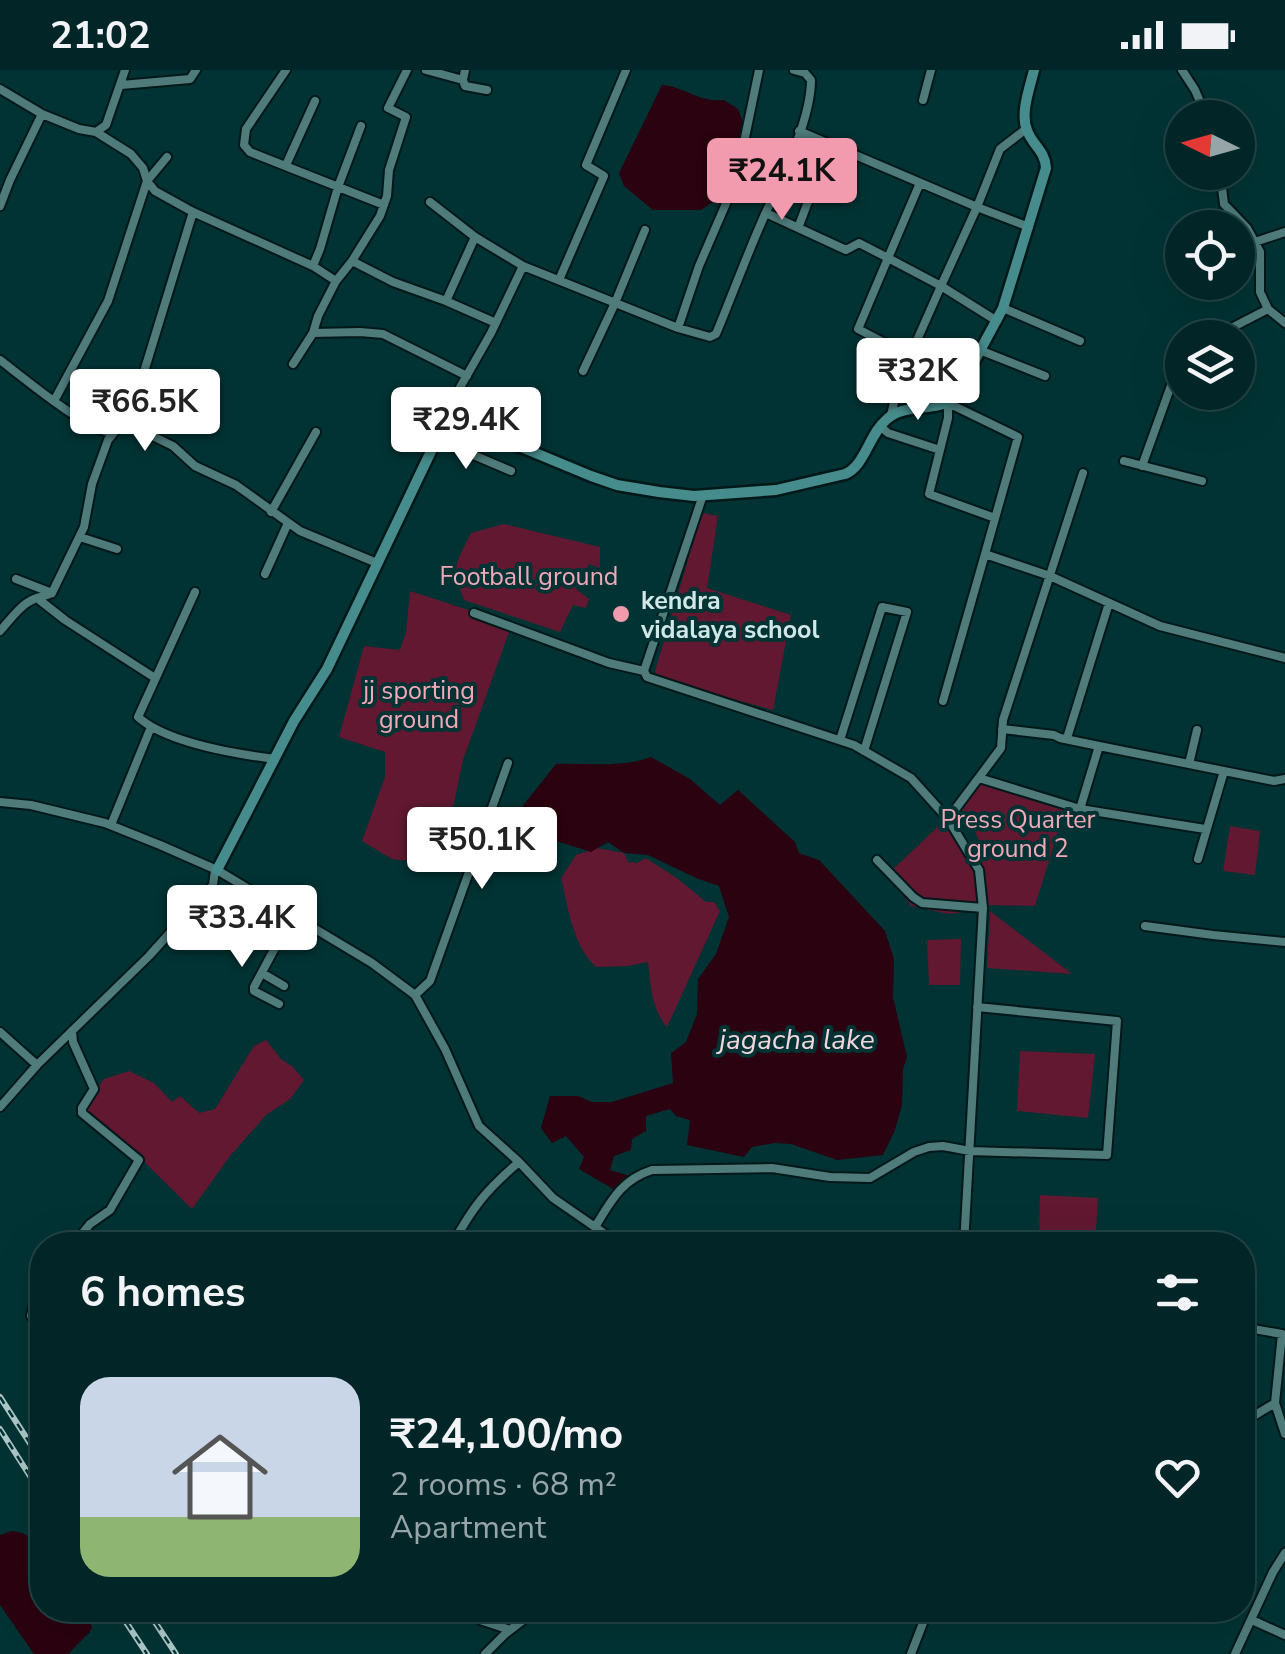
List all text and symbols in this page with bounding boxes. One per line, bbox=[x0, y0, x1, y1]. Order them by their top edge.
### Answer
text: 21:02 bbox=[50, 10, 151, 61]
north arrow bbox=[1165, 100, 1255, 190]
map controls bbox=[1165, 100, 1255, 410]
pin: ₹24.1K bbox=[701, 138, 863, 223]
text: ₹24.1K bbox=[729, 149, 835, 192]
button: locate bbox=[1165, 210, 1255, 300]
button: layers bbox=[1165, 320, 1255, 410]
pin: ₹32K bbox=[859, 338, 977, 423]
text: ₹32K bbox=[879, 349, 957, 392]
pin: ₹66.5K bbox=[64, 369, 226, 454]
text: ₹66.5K bbox=[92, 380, 198, 423]
pin: ₹29.4K bbox=[385, 387, 547, 472]
text: ₹29.4K bbox=[413, 398, 519, 441]
park label: Football ground bbox=[440, 560, 618, 594]
place label: kendra vidalaya school bbox=[640, 584, 820, 647]
marker: kendra vidalaya school bbox=[610, 603, 632, 625]
park label: jj sporting ground bbox=[361, 674, 475, 737]
park label: Press Quarter ground 2 bbox=[940, 803, 1096, 866]
pin: ₹50.1K bbox=[401, 807, 563, 892]
text: ₹50.1K bbox=[429, 818, 535, 861]
pin: ₹33.4K bbox=[161, 885, 323, 970]
text: ₹33.4K bbox=[189, 896, 295, 939]
water label: jagacha lake bbox=[715, 1021, 875, 1059]
text: 6 homes bbox=[80, 1264, 245, 1321]
icon: filters bbox=[1150, 1265, 1205, 1320]
text: ₹24,100/mo bbox=[390, 1406, 623, 1463]
icon: home bbox=[160, 1417, 280, 1537]
icon: heart bbox=[1150, 1450, 1205, 1505]
text: 2 rooms · 68 m² bbox=[390, 1463, 617, 1506]
text: Apartment bbox=[390, 1506, 546, 1549]

